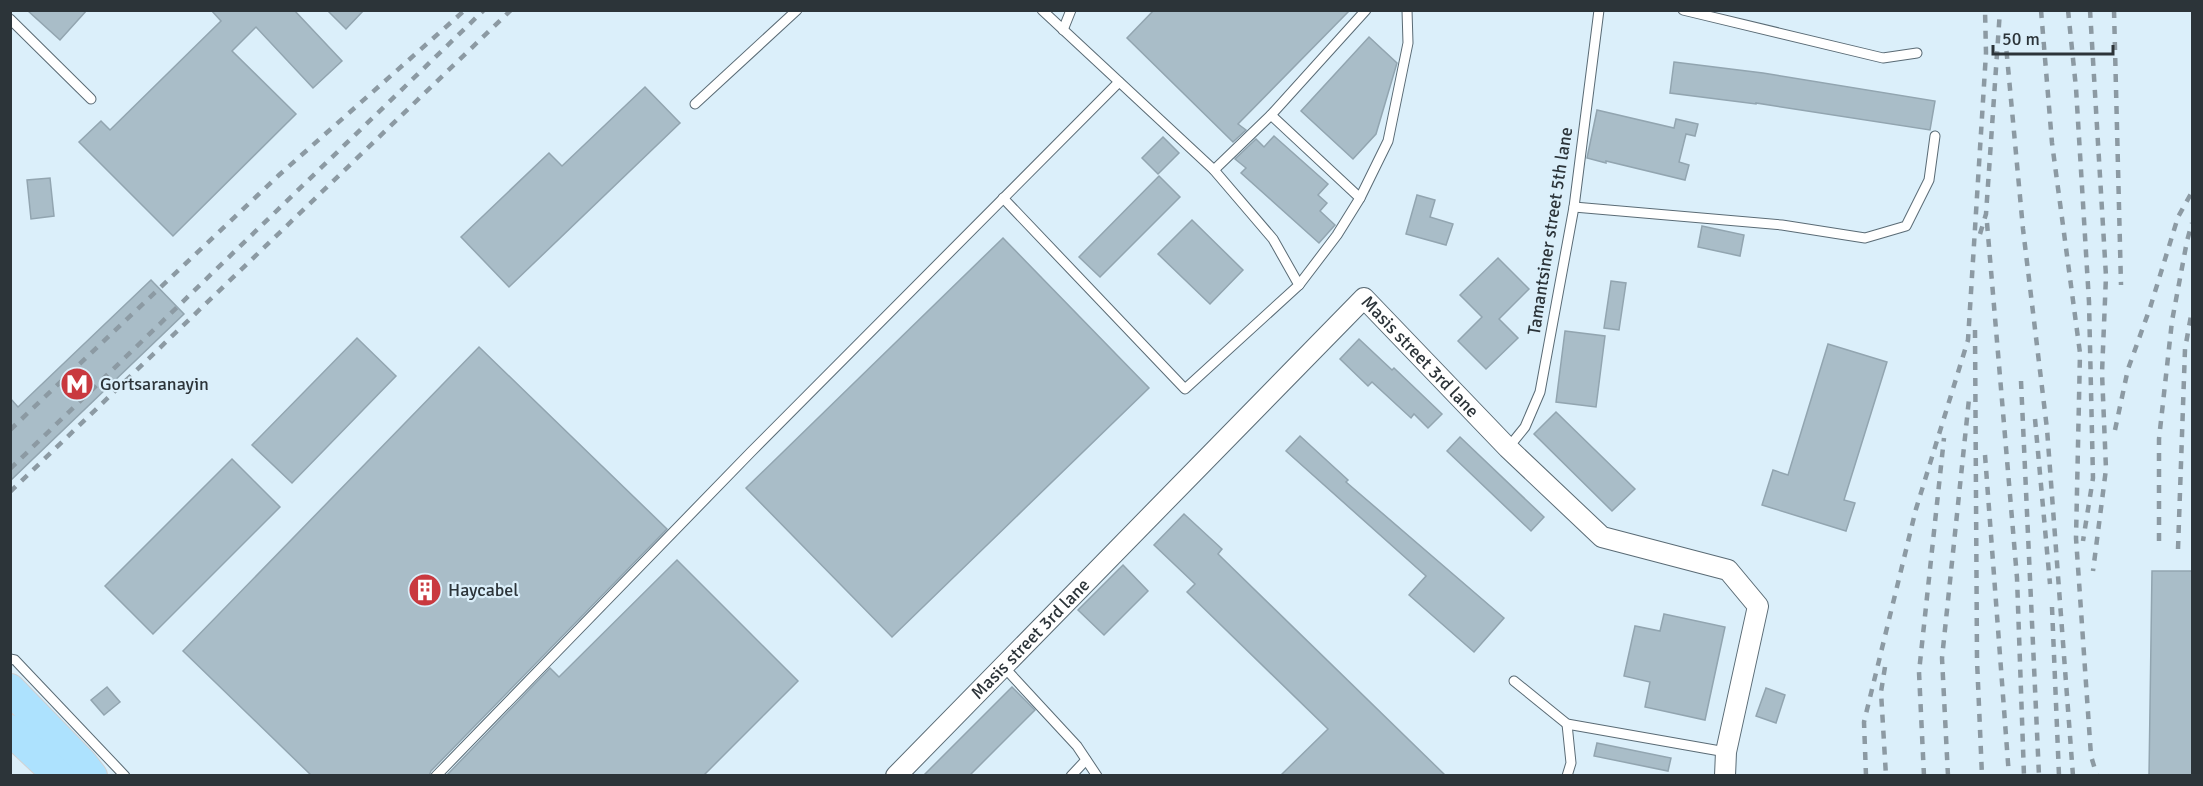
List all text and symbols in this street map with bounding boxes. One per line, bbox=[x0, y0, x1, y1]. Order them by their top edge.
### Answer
scale bar bbox=[1993, 18, 2113, 56]
text: 50 m bbox=[2002, 28, 2040, 50]
street label: Tamantsiner street 5th lane bbox=[1523, 125, 1577, 337]
street label: Masis street 3rd lane bbox=[1357, 291, 1484, 422]
metro station icon: Gortsaranayin bbox=[59, 366, 95, 402]
place label: Gortsaranayin bbox=[100, 373, 209, 395]
building icon: Haycabel bbox=[407, 572, 443, 608]
street label: Masis street 3rd lane bbox=[966, 574, 1094, 704]
place label: Haycabel bbox=[448, 579, 519, 601]

